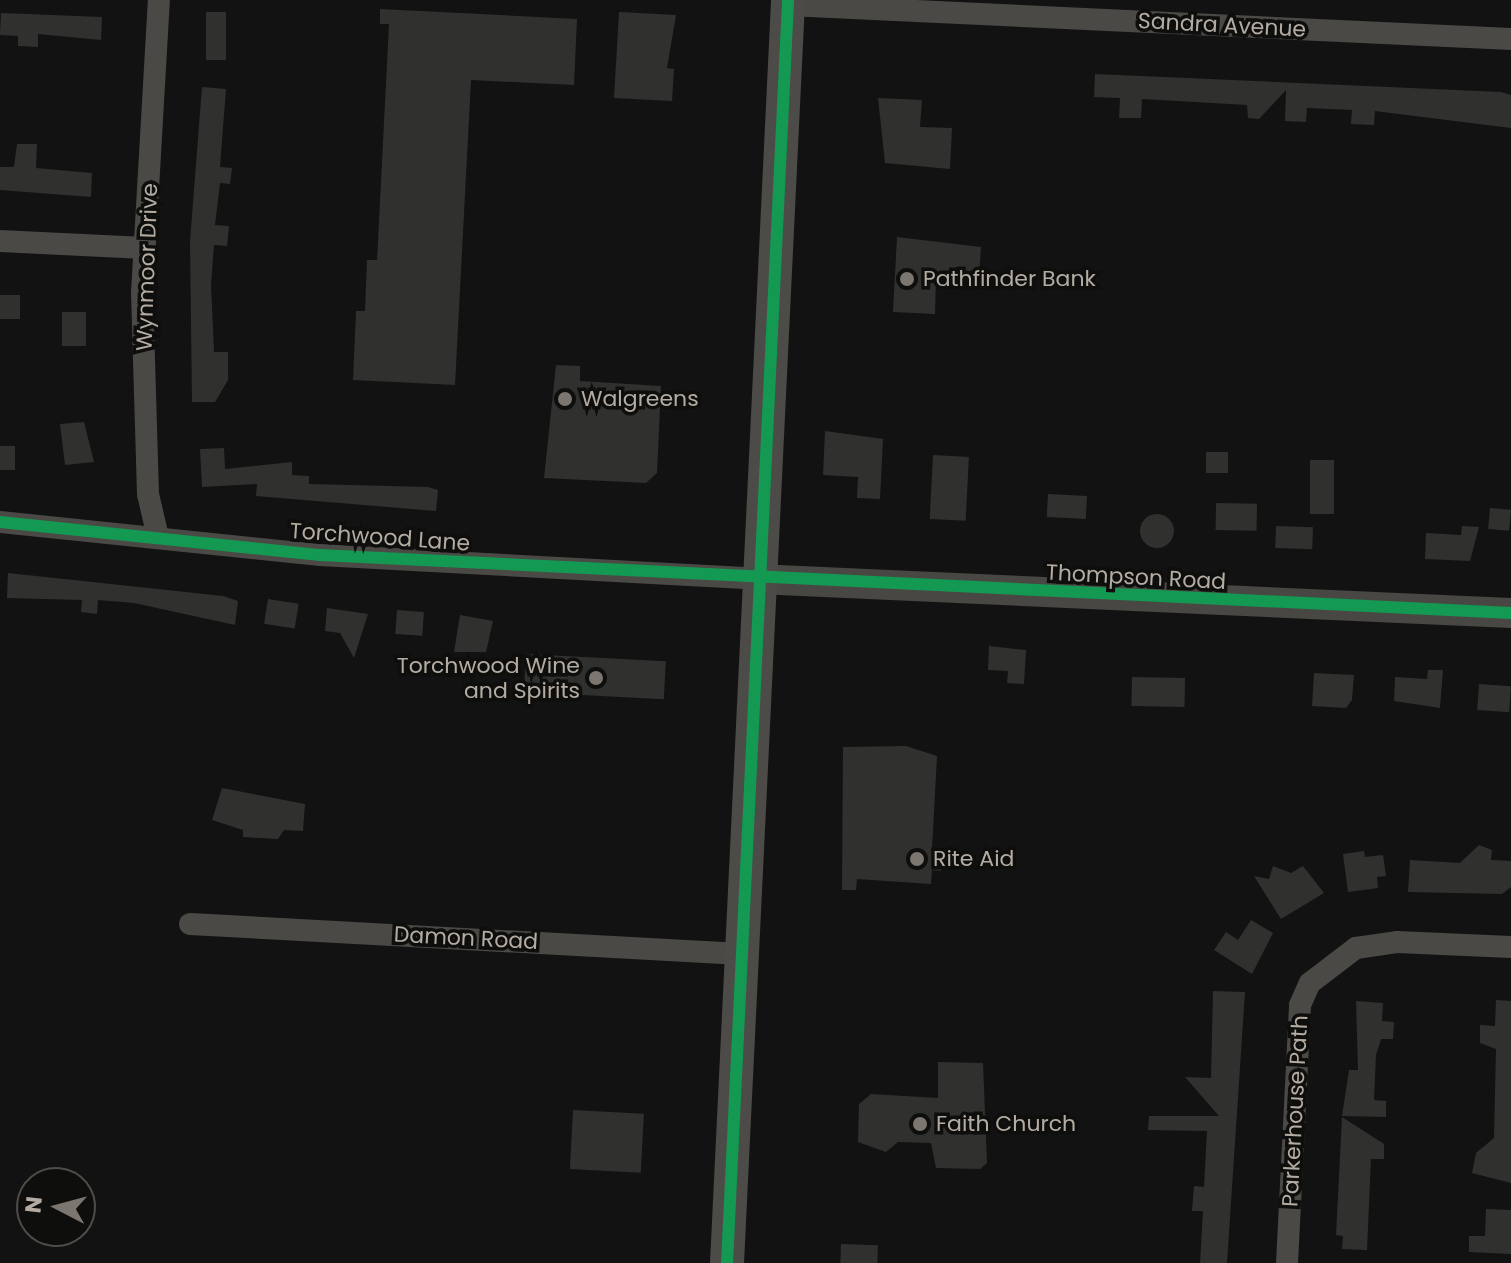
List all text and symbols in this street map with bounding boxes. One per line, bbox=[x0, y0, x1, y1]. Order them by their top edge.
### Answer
street label: Sandra Avenue bbox=[1137, 7, 1307, 43]
street label: Wynmoor Drive bbox=[131, 183, 163, 351]
place label: Pathfinder Bank bbox=[923, 266, 1096, 292]
marker: Pathfinder Bank bbox=[898, 270, 916, 288]
place label: Walgreens bbox=[581, 386, 699, 412]
marker: Walgreens bbox=[556, 390, 574, 408]
street label: Torchwood Lane bbox=[289, 518, 471, 556]
street label: Thompson Road bbox=[1045, 559, 1227, 595]
place label: Torchwood Wine and Spirits bbox=[397, 652, 580, 704]
marker: Torchwood Wine and Spirits bbox=[587, 669, 605, 687]
place label: Rite Aid bbox=[933, 846, 1014, 872]
marker: Rite Aid bbox=[908, 850, 926, 868]
street label: Damon Road bbox=[393, 921, 539, 955]
street label: Parkerhouse Path bbox=[1277, 1014, 1313, 1208]
place label: Faith Church bbox=[936, 1111, 1076, 1137]
marker: Faith Church bbox=[911, 1115, 929, 1133]
north arrow bbox=[16, 1167, 96, 1247]
text: N bbox=[17, 1195, 50, 1215]

